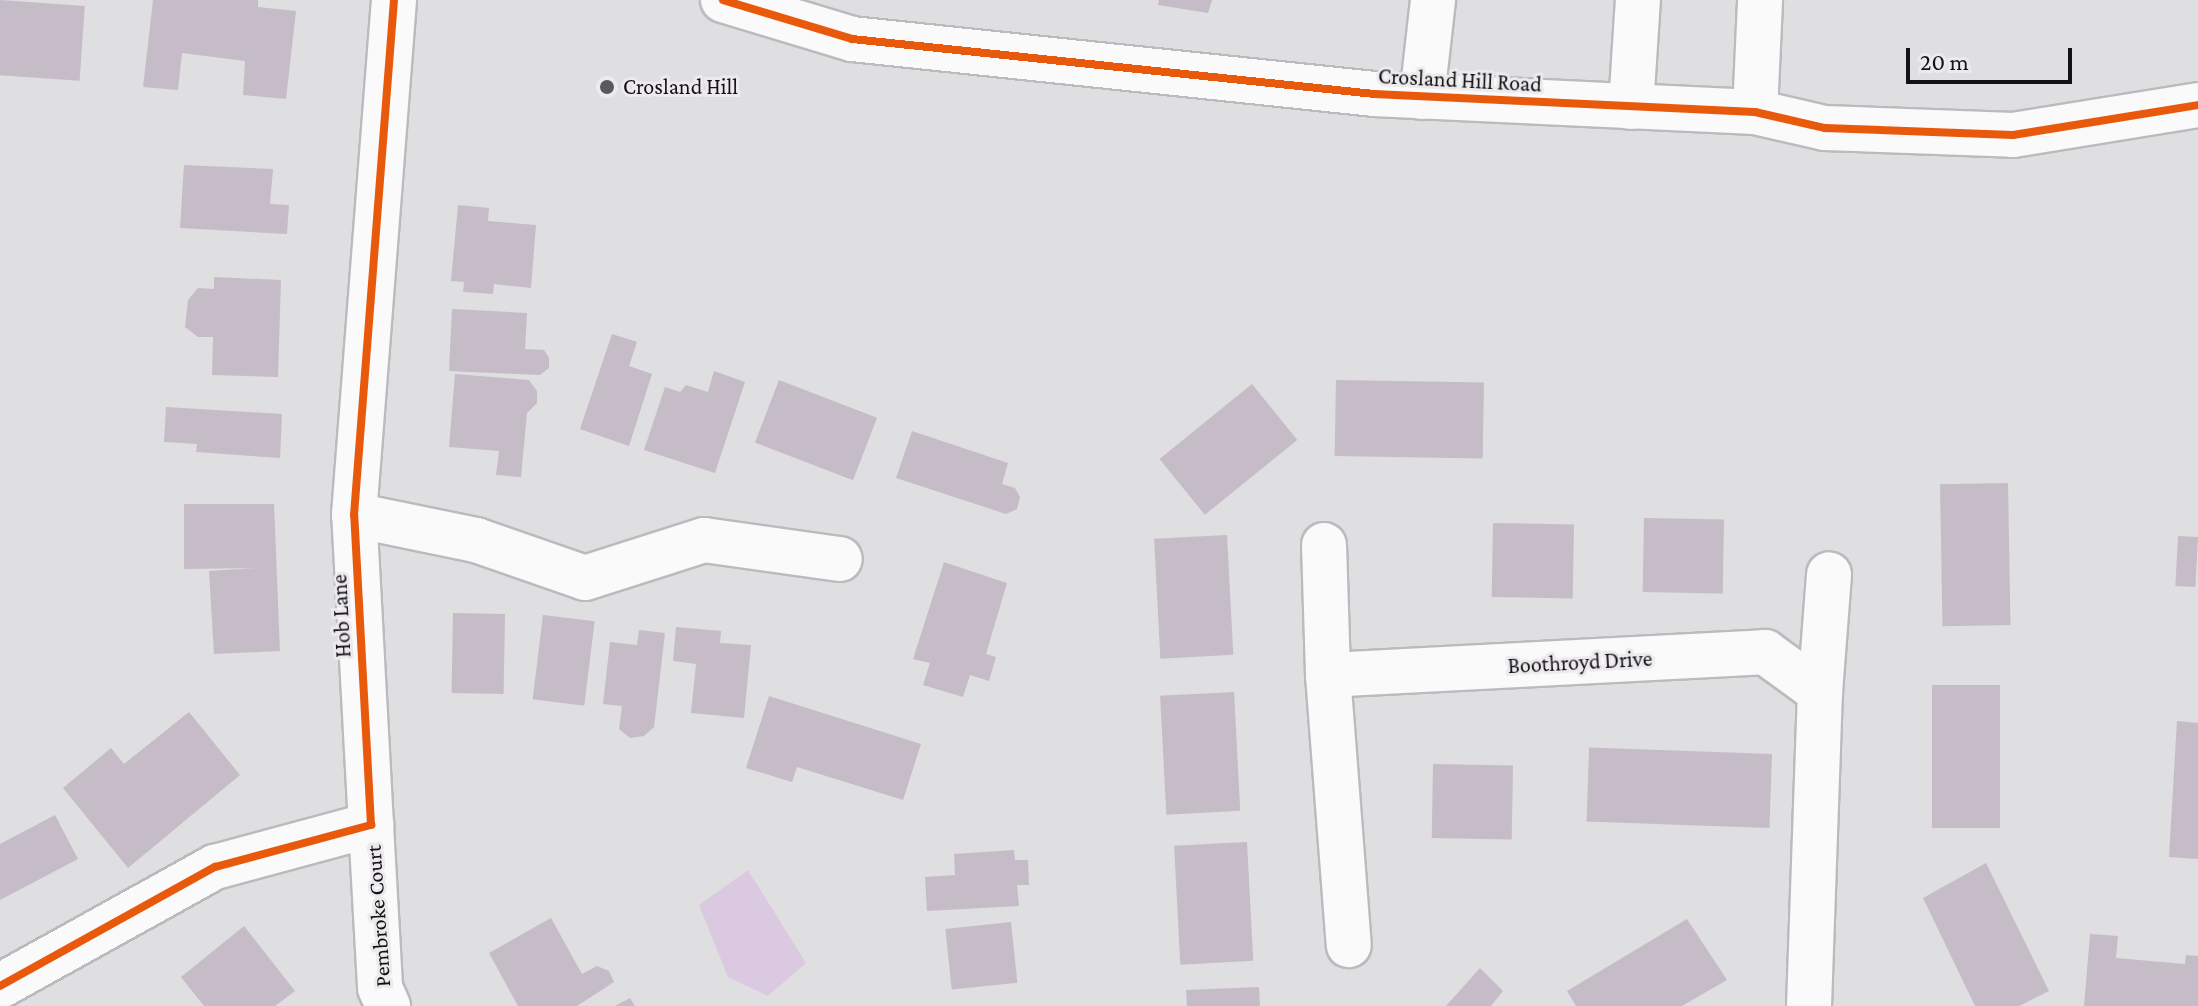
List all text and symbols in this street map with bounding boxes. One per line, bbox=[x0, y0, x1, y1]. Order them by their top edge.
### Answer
scale bar bbox=[1910, 32, 2076, 82]
text: 20 m bbox=[1920, 48, 1969, 75]
street label: Crosland Hill Road bbox=[1378, 63, 1542, 97]
place label: Crosland Hill bbox=[623, 74, 738, 100]
marker: Crosland Hill bbox=[598, 78, 616, 96]
street label: Hob Lane bbox=[326, 574, 356, 658]
street label: Boothroyd Drive bbox=[1507, 645, 1653, 679]
street label: Pembroke Court bbox=[360, 844, 396, 988]

